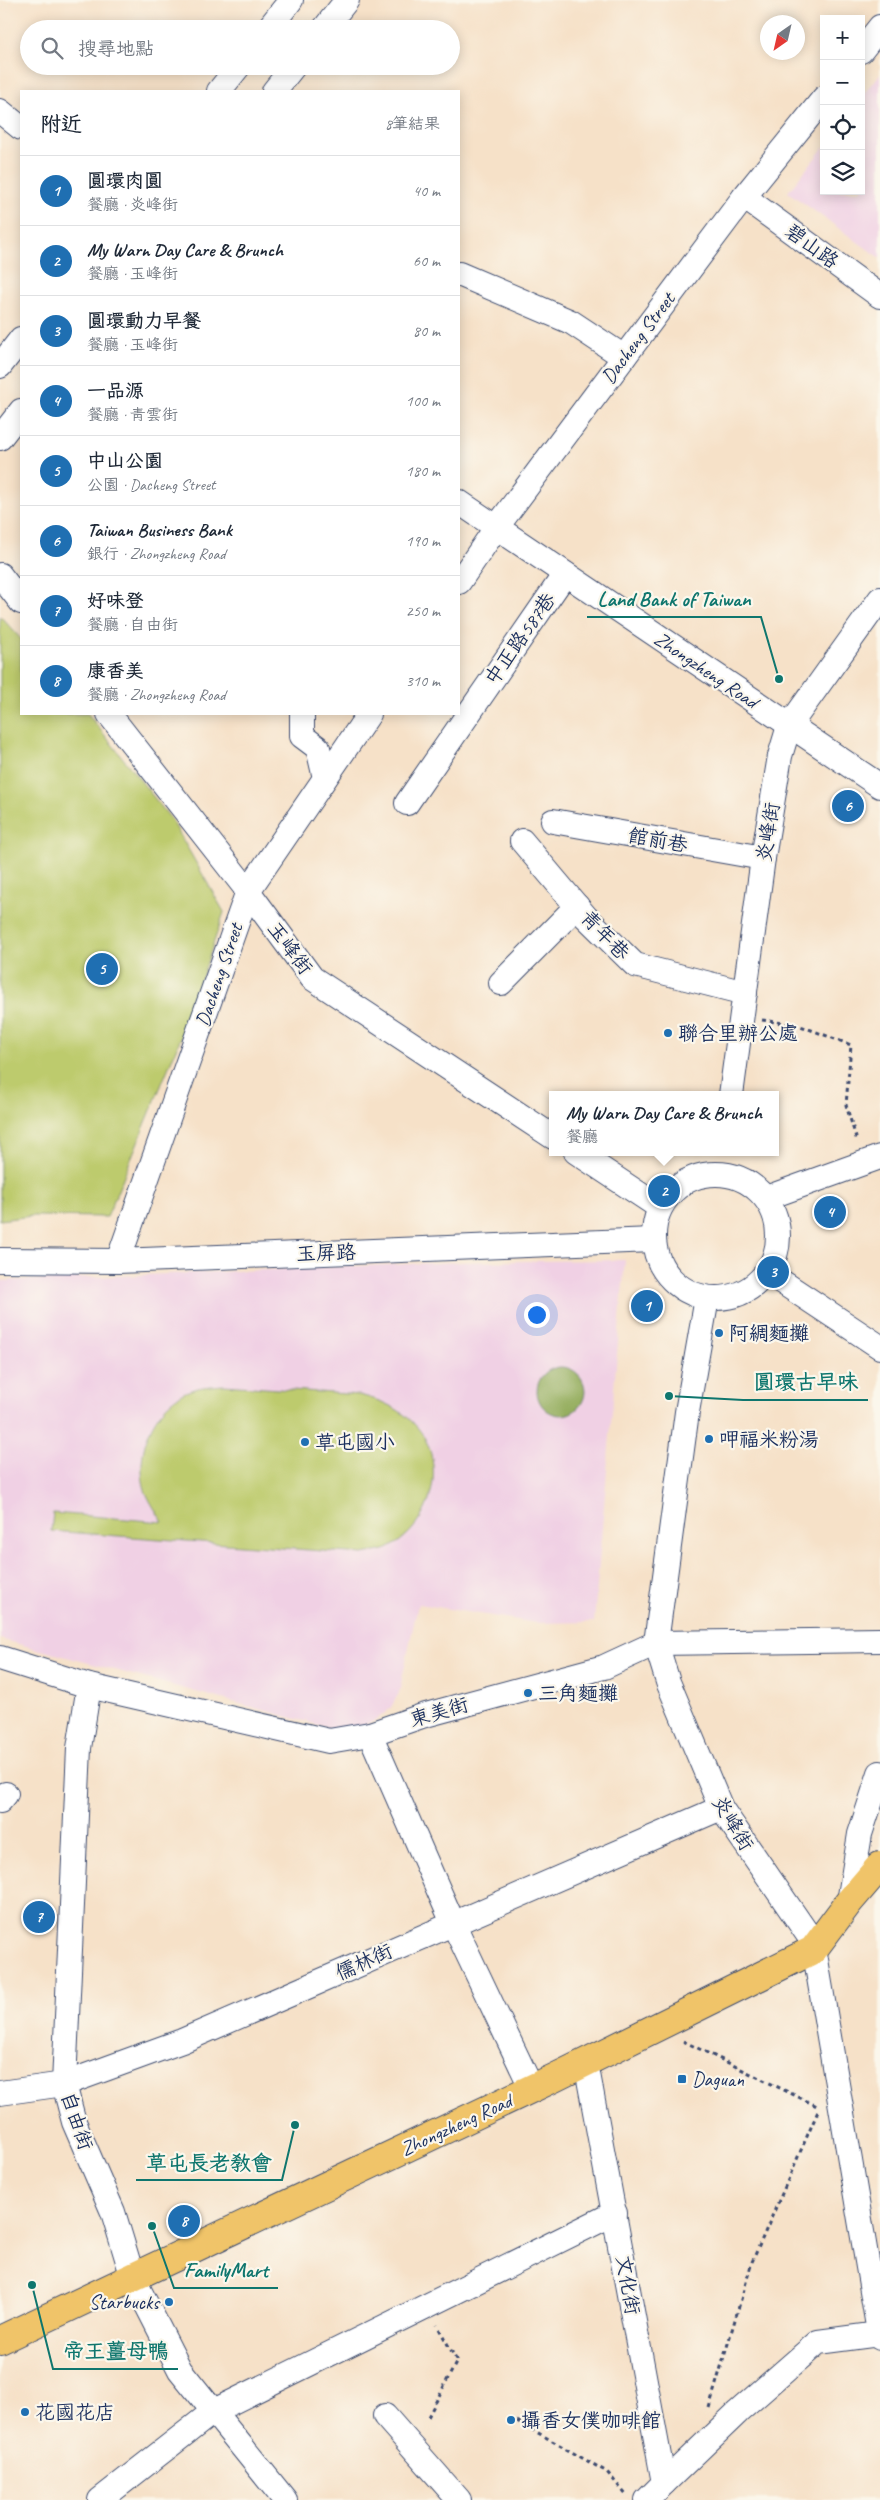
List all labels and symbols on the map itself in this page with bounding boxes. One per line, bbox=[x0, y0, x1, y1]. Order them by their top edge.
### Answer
north arrow bbox=[760, 15, 805, 60]
street label: 碧山路 bbox=[780, 218, 844, 274]
street label: Dacheng Street bbox=[596, 286, 682, 388]
callout: Land Bank of Taiwan bbox=[587, 581, 761, 617]
text: Land Bank of Taiwan bbox=[597, 586, 752, 612]
street label: 中正路587巷 bbox=[479, 587, 561, 690]
street label: Zhongzheng Road bbox=[649, 626, 765, 716]
pin: 6 bbox=[832, 787, 864, 825]
street label: 炎峰街 bbox=[751, 800, 785, 864]
street label: 館前巷 bbox=[626, 822, 691, 858]
street label: 青年巷 bbox=[575, 905, 636, 966]
street label: 玉峰街 bbox=[262, 917, 318, 979]
street label: Dacheng Street bbox=[190, 918, 249, 1030]
pin: 5 bbox=[86, 950, 118, 988]
place label: 聯合里辦公處 bbox=[678, 1021, 798, 1046]
marker: 聯合里辦公處 bbox=[662, 1027, 674, 1039]
pin: 2 bbox=[648, 1172, 680, 1210]
pin: 4 bbox=[814, 1193, 846, 1231]
street label: 玉屏路 bbox=[296, 1239, 357, 1267]
pin: 3 bbox=[757, 1253, 789, 1291]
pin: 1 bbox=[631, 1287, 663, 1325]
your location bbox=[524, 1302, 550, 1328]
place label: 阿綢麵攤 bbox=[729, 1321, 809, 1346]
marker: 阿綢麵攤 bbox=[713, 1327, 725, 1339]
callout: 圓環古早味 bbox=[743, 1364, 868, 1400]
text: 圓環古早味 bbox=[754, 1369, 859, 1395]
place label: 呷福米粉湯 bbox=[719, 1427, 819, 1452]
place label: 草屯國小 bbox=[315, 1430, 395, 1455]
marker: 呷福米粉湯 bbox=[703, 1433, 715, 1445]
marker: 草屯國小 bbox=[299, 1436, 311, 1448]
place label: 三角麵攤 bbox=[538, 1681, 618, 1706]
marker: 三角麵攤 bbox=[522, 1687, 534, 1699]
street label: 東美街 bbox=[407, 1692, 471, 1732]
street label: 炎峰街 bbox=[707, 1791, 759, 1855]
pin: 7 bbox=[23, 1898, 55, 1936]
street label: 儒林街 bbox=[332, 1938, 396, 1986]
place label: Daguan bbox=[692, 2067, 745, 2092]
marker: Daguan bbox=[676, 2073, 688, 2085]
street label: Zhongzheng Road bbox=[396, 2087, 518, 2162]
street label: 自由街 bbox=[55, 2089, 99, 2153]
callout: 草屯長老教會 bbox=[136, 2144, 282, 2180]
text: 草屯長老教會 bbox=[146, 2150, 272, 2176]
pin: 8 bbox=[168, 2202, 200, 2240]
callout: FamilyMart bbox=[174, 2252, 278, 2288]
street label: 文化街 bbox=[610, 2253, 646, 2317]
text: FamilyMart bbox=[184, 2257, 271, 2283]
place label: Starbucks bbox=[89, 2290, 161, 2315]
marker: Starbucks bbox=[163, 2296, 175, 2308]
callout: 帝王薑母鴨 bbox=[53, 2333, 178, 2369]
text: 帝王薑母鴨 bbox=[64, 2338, 169, 2364]
place label: 花國花店 bbox=[35, 2400, 115, 2425]
marker: 花國花店 bbox=[19, 2406, 31, 2418]
place label: 攝香女僕咖啡館 bbox=[521, 2408, 661, 2433]
marker: 攝香女僕咖啡館 bbox=[505, 2414, 517, 2426]

